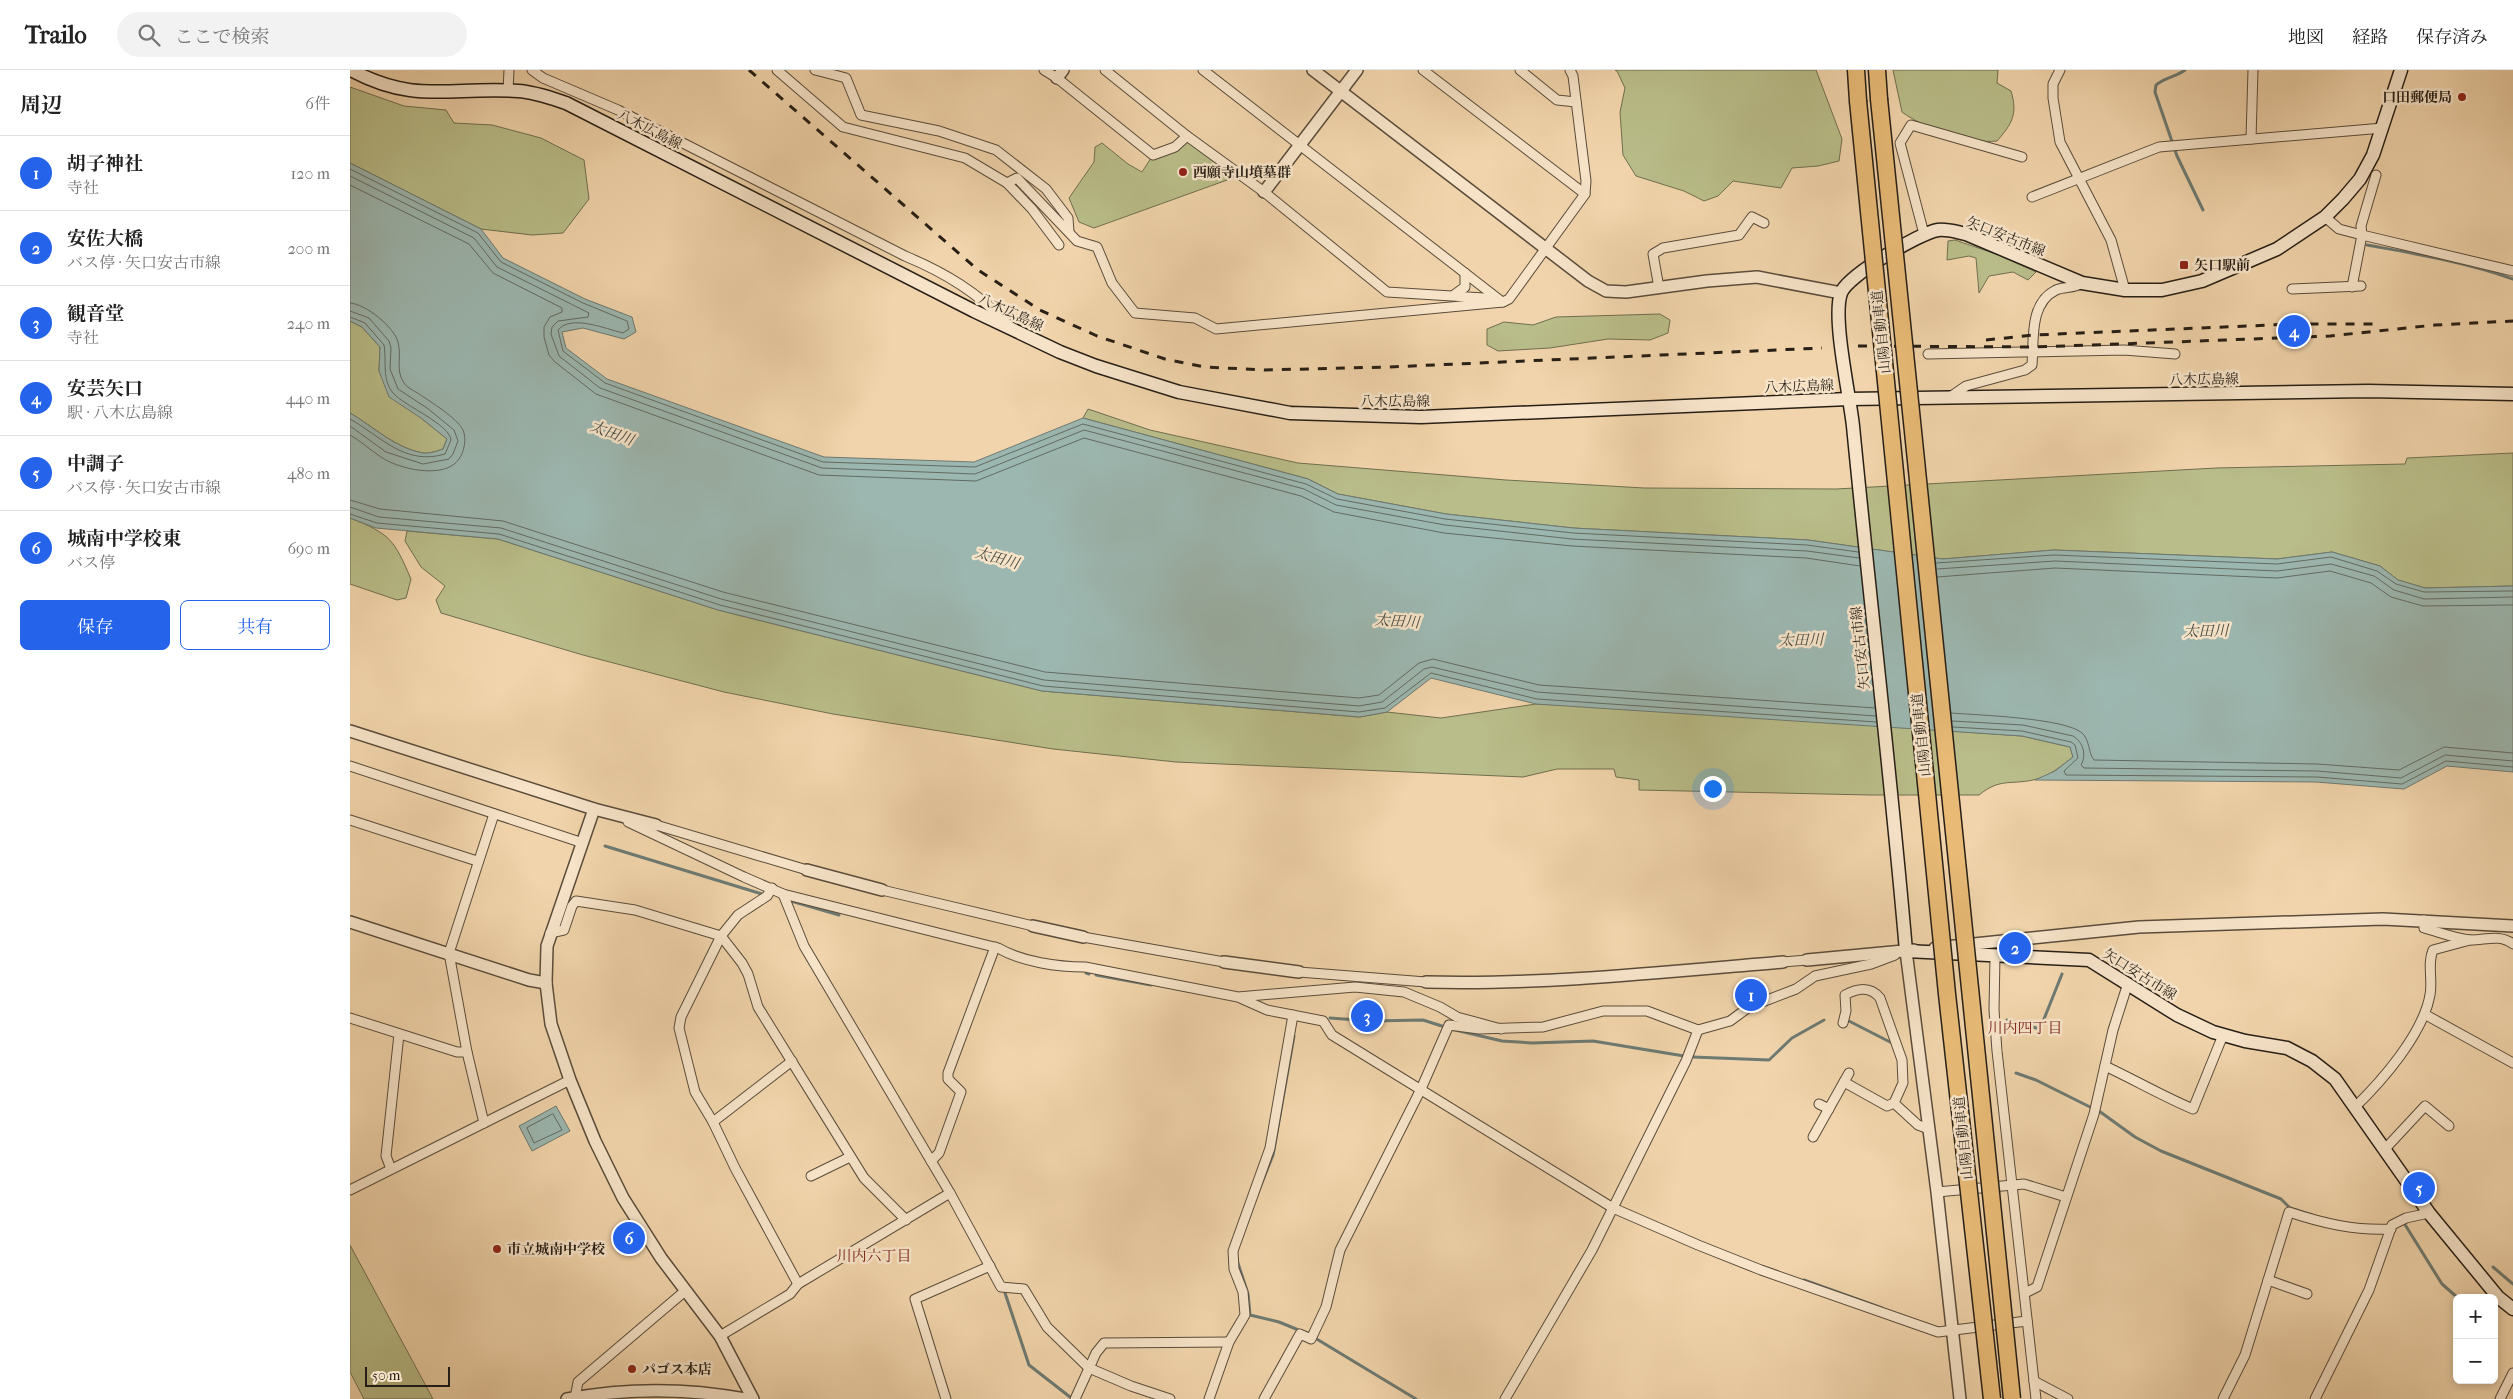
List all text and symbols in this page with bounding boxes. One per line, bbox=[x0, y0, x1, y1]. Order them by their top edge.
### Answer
search box bbox=[117, 12, 467, 57]
text: Trailo bbox=[25, 21, 87, 49]
icon: search bbox=[135, 21, 163, 49]
text: ここで検索 bbox=[175, 26, 270, 48]
text: 地図 bbox=[2288, 27, 2324, 48]
text: 経路 bbox=[2352, 27, 2388, 48]
text: 保存済み bbox=[2416, 27, 2488, 48]
place label: 口田郵便局 bbox=[2382, 89, 2452, 106]
marker: 口田郵便局 bbox=[2456, 91, 2468, 103]
text: 周辺 bbox=[20, 93, 62, 117]
text: 6件 bbox=[305, 94, 330, 113]
street label: 八木広島線 bbox=[615, 106, 685, 153]
text: 胡子神社 bbox=[67, 153, 143, 175]
text: 1 bbox=[33, 164, 39, 183]
text: 120 m bbox=[291, 164, 330, 183]
place label: 西願寺山墳墓群 bbox=[1193, 164, 1291, 181]
marker: 西願寺山墳墓群 bbox=[1177, 166, 1189, 178]
text: 寺社 bbox=[67, 178, 99, 197]
street label: 矢口安古市線 bbox=[1964, 213, 2048, 260]
text: 安佐大橋 bbox=[67, 228, 143, 250]
text: 2 bbox=[32, 239, 40, 258]
text: 200 m bbox=[287, 239, 330, 258]
text: バス停 · 矢口安古市線 bbox=[67, 253, 221, 272]
place label: 矢口駅前 bbox=[2194, 257, 2250, 274]
marker: 矢口駅前 bbox=[2178, 259, 2190, 271]
street label: 山陽自動車道 bbox=[1869, 289, 1894, 375]
street label: 八木広島線 bbox=[975, 290, 1046, 335]
text: 観音堂 bbox=[67, 303, 124, 325]
pin: 4 bbox=[2278, 312, 2310, 350]
text: 3 bbox=[33, 314, 39, 333]
text: 240 m bbox=[287, 314, 330, 333]
text: 寺社 bbox=[67, 328, 99, 347]
street label: 八木広島線 bbox=[2169, 370, 2239, 389]
street label: 八木広島線 bbox=[1764, 377, 1834, 396]
text: 安芸矢口 bbox=[67, 378, 143, 400]
text: 4 bbox=[31, 389, 41, 408]
text: 440 m bbox=[285, 389, 330, 408]
street label: 八木広島線 bbox=[1360, 393, 1430, 410]
text: 駅 · 八木広島線 bbox=[67, 403, 173, 422]
water label: 太田川 bbox=[588, 417, 638, 450]
text: 中調子 bbox=[67, 453, 124, 475]
text: 5 bbox=[33, 464, 39, 483]
text: 480 m bbox=[287, 464, 330, 483]
text: バス停 · 矢口安古市線 bbox=[67, 478, 221, 497]
text: 城南中学校東 bbox=[67, 528, 181, 550]
text: 6 bbox=[32, 539, 40, 558]
text: 690 m bbox=[287, 539, 330, 558]
water label: 太田川 bbox=[973, 543, 1023, 573]
text: バス停 bbox=[67, 553, 115, 572]
button: 保存 bbox=[20, 600, 170, 650]
button: 共有 bbox=[180, 600, 330, 650]
street label: 矢口安古市線 bbox=[1848, 605, 1873, 691]
water label: 太田川 bbox=[1374, 610, 1422, 632]
water label: 太田川 bbox=[2183, 622, 2231, 640]
water label: 太田川 bbox=[1778, 631, 1826, 649]
street label: 山陽自動車道 bbox=[1909, 692, 1934, 778]
your location bbox=[1700, 776, 1726, 802]
pin: 2 bbox=[1999, 929, 2031, 967]
street label: 矢口安古市線 bbox=[2100, 945, 2180, 1004]
pin: 1 bbox=[1735, 976, 1767, 1014]
pin: 3 bbox=[1351, 997, 1383, 1035]
district label: 川内四丁目 bbox=[1987, 1019, 2063, 1037]
street label: 山陽自動車道 bbox=[1951, 1095, 1976, 1181]
pin: 5 bbox=[2403, 1169, 2435, 1207]
pin: 6 bbox=[613, 1219, 645, 1257]
place label: 市立城南中学校 bbox=[507, 1241, 605, 1258]
marker: 市立城南中学校 bbox=[491, 1243, 503, 1255]
district label: 川内六丁目 bbox=[836, 1247, 912, 1265]
map controls bbox=[2453, 1294, 2498, 1384]
button: + bbox=[2453, 1294, 2498, 1339]
button: − bbox=[2453, 1339, 2498, 1384]
place label: パゴス本店 bbox=[642, 1361, 712, 1378]
marker: パゴス本店 bbox=[626, 1363, 638, 1375]
scale bar bbox=[365, 1364, 450, 1387]
text: 50 m bbox=[372, 1367, 400, 1384]

